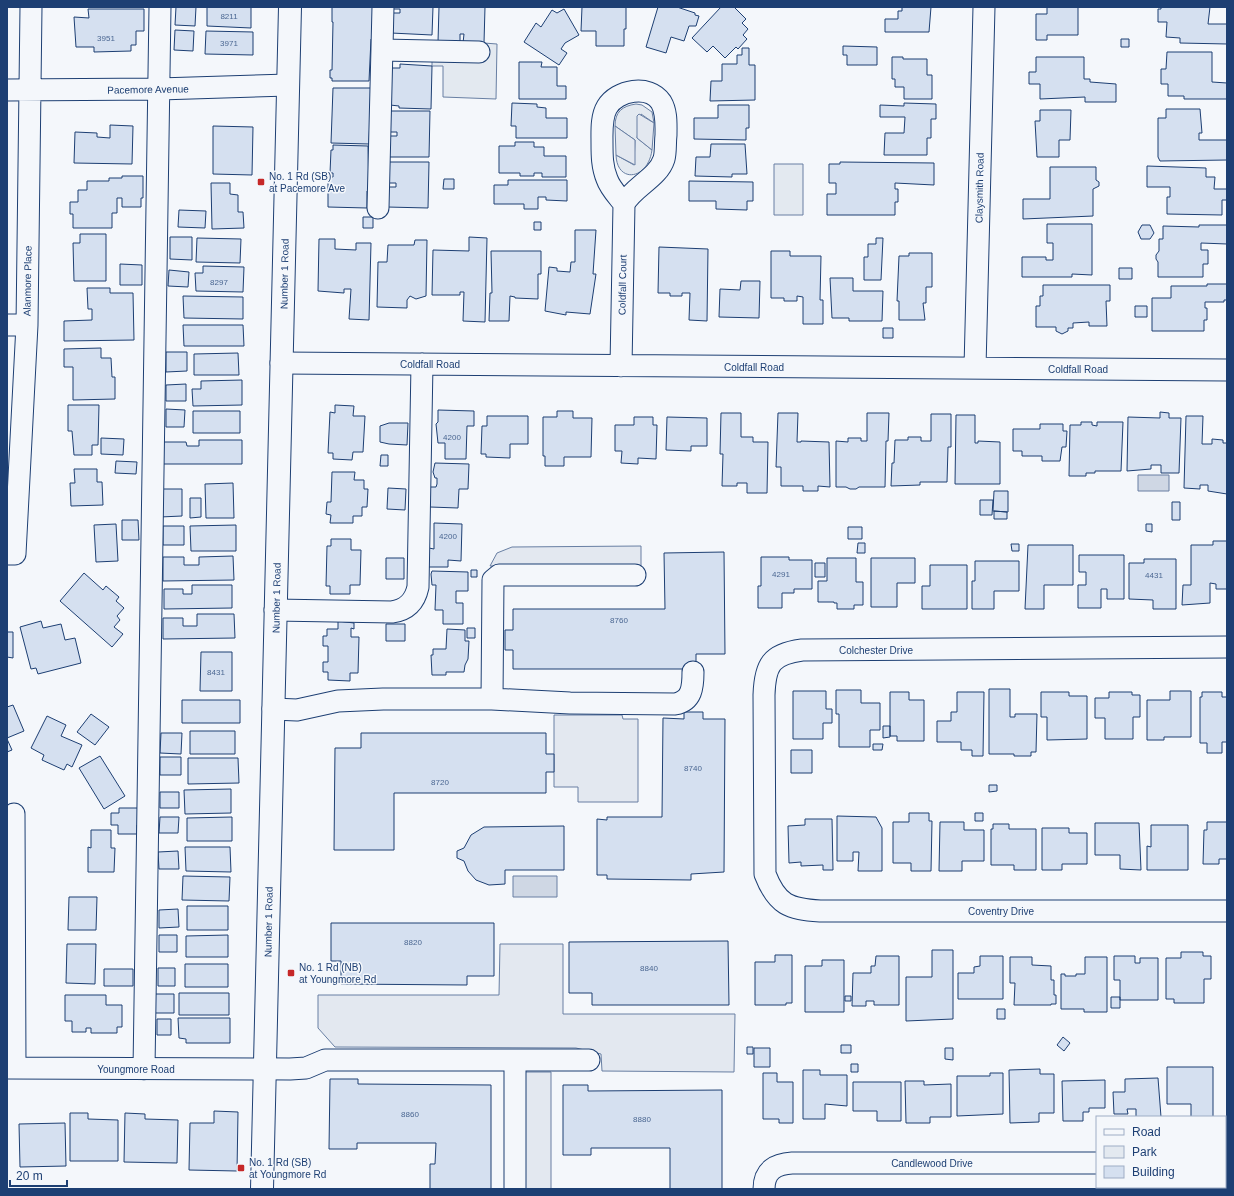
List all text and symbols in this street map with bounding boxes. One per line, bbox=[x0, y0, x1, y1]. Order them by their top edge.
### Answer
house number: 8211 bbox=[220, 12, 238, 21]
house number: 3951 bbox=[97, 34, 115, 43]
house number: 3971 bbox=[220, 39, 238, 48]
street label: Pacemore Avenue bbox=[107, 83, 189, 96]
street label: Claysmith Road bbox=[973, 153, 986, 223]
place label: No. 1 Rd (SB) at Pacemore Ave bbox=[269, 171, 345, 194]
marker: No. 1 Rd (SB) at Pacemore Ave bbox=[256, 177, 266, 187]
street label: Number 1 Road bbox=[278, 239, 291, 309]
street label: Alanmore Place bbox=[21, 245, 34, 316]
street label: Coldfall Court bbox=[616, 254, 629, 315]
house number: 8297 bbox=[210, 278, 228, 287]
street label: Coldfall Road bbox=[400, 359, 460, 370]
street label: Coldfall Road bbox=[724, 362, 784, 373]
street label: Coldfall Road bbox=[1048, 364, 1108, 375]
house number: 4200 bbox=[443, 433, 461, 442]
house number: 4200 bbox=[439, 532, 457, 541]
street label: Number 1 Road bbox=[270, 563, 283, 633]
house number: 4291 bbox=[772, 570, 790, 579]
house number: 4431 bbox=[1145, 571, 1163, 580]
house number: 8760 bbox=[610, 616, 628, 625]
street label: Colchester Drive bbox=[839, 645, 913, 656]
house number: 8431 bbox=[207, 668, 225, 677]
house number: 8740 bbox=[684, 764, 702, 773]
house number: 8720 bbox=[431, 778, 449, 787]
street label: Number 1 Road bbox=[262, 887, 275, 957]
street label: Coventry Drive bbox=[968, 906, 1034, 917]
house number: 8820 bbox=[404, 938, 422, 947]
place label: No. 1 Rd (NB) at Youngmore Rd bbox=[299, 962, 376, 985]
house number: 8840 bbox=[640, 964, 658, 973]
marker: No. 1 Rd (NB) at Youngmore Rd bbox=[286, 968, 296, 978]
street label: Youngmore Road bbox=[97, 1064, 175, 1075]
house number: 8860 bbox=[401, 1110, 419, 1119]
house number: 8880 bbox=[633, 1115, 651, 1124]
legend bbox=[1096, 1116, 1226, 1188]
text: Road bbox=[1132, 1125, 1161, 1139]
text: Park bbox=[1132, 1145, 1158, 1159]
place label: No. 1 Rd (SB) at Youngmore Rd bbox=[249, 1157, 326, 1180]
street label: Candlewood Drive bbox=[891, 1158, 973, 1169]
scale bar bbox=[10, 1162, 67, 1188]
marker: No. 1 Rd (SB) at Youngmore Rd bbox=[236, 1163, 246, 1173]
text: Building bbox=[1132, 1165, 1175, 1179]
text: 20 m bbox=[16, 1169, 43, 1183]

